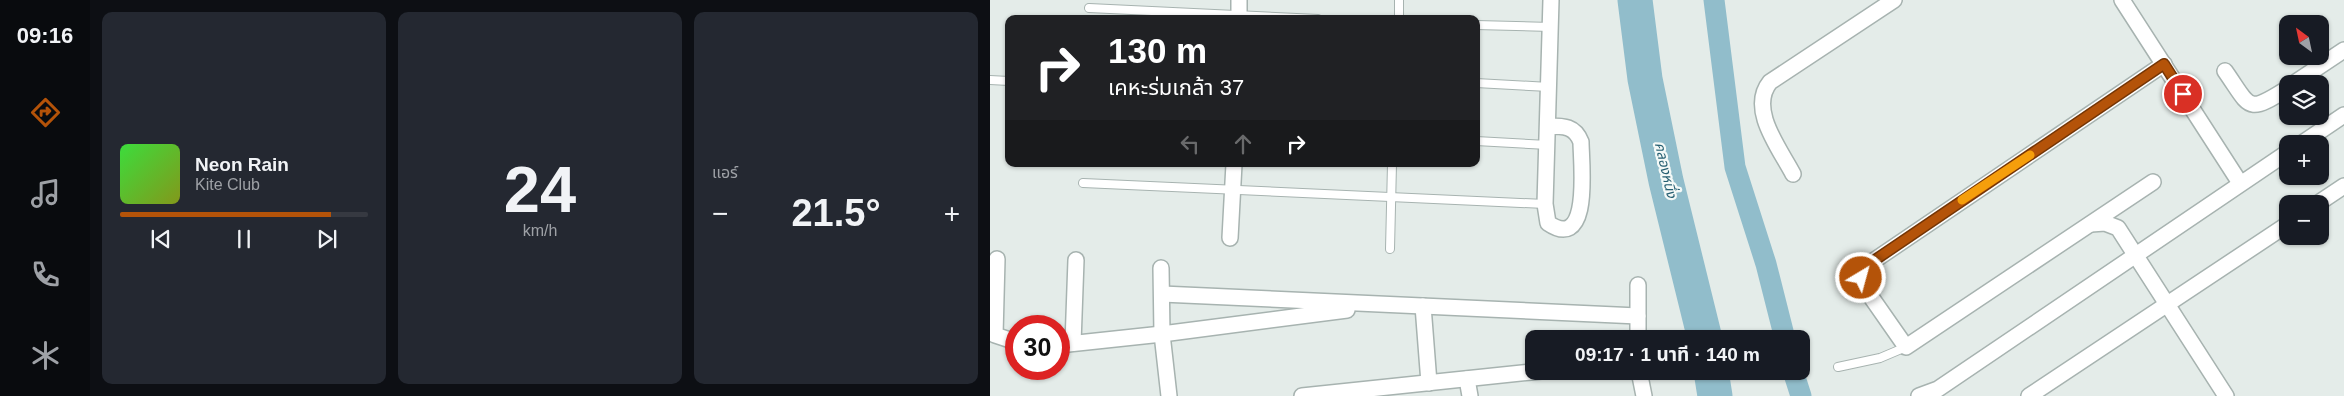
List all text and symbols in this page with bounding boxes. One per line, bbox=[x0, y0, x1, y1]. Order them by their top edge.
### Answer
north arrow bbox=[2279, 15, 2329, 65]
map controls bbox=[2279, 15, 2329, 245]
text: 09:16 bbox=[17, 23, 73, 48]
text: 130 m bbox=[1108, 31, 1207, 70]
icon: right bbox=[1025, 35, 1090, 100]
pin bbox=[2162, 73, 2204, 115]
text: เคหะร่มเกล้า 37 bbox=[1108, 75, 1244, 100]
button: layers bbox=[2279, 75, 2329, 125]
icon: arrive bbox=[2169, 80, 2197, 108]
icon: directions bbox=[28, 95, 63, 130]
icon: left bbox=[1176, 130, 1204, 158]
icon: ahead bbox=[1229, 130, 1257, 158]
icon: right bbox=[1282, 130, 1310, 158]
button: + bbox=[2279, 135, 2329, 185]
water label: คลองหนึ่ง bbox=[1652, 140, 1682, 201]
text: 24 bbox=[504, 153, 576, 226]
text: Neon Rain bbox=[195, 154, 289, 175]
text: แอร์ bbox=[712, 164, 738, 181]
icon: music bbox=[28, 176, 63, 211]
text: Kite Club bbox=[195, 176, 260, 193]
text: 21.5° bbox=[791, 192, 881, 234]
button: − bbox=[2279, 195, 2329, 245]
text: − bbox=[712, 198, 728, 229]
text: + bbox=[944, 198, 960, 229]
text: km/h bbox=[523, 222, 557, 239]
icon: previous bbox=[147, 225, 175, 253]
icon: pause bbox=[230, 225, 258, 253]
icon: next bbox=[313, 225, 341, 253]
position arrow bbox=[1834, 251, 1886, 303]
icon: phone bbox=[28, 257, 63, 292]
speed limit sign: 30 bbox=[1005, 315, 1070, 380]
icon: climate bbox=[28, 338, 63, 373]
text: 09:17 · 1 นาที · 140 m bbox=[1575, 344, 1760, 365]

